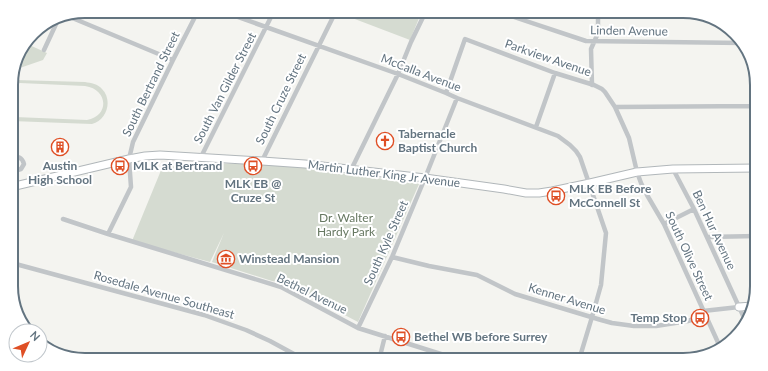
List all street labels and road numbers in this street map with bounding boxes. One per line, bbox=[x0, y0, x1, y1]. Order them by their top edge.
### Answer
street label: Linden Avenue bbox=[590, 22, 668, 39]
street label: South Bertrand Street bbox=[119, 28, 183, 139]
street label: South Van Gilder Street bbox=[190, 29, 259, 146]
street label: Parkview Avenue bbox=[503, 36, 593, 79]
street label: South Cruze Street bbox=[252, 50, 309, 147]
street label: McCalla Avenue bbox=[379, 50, 463, 95]
street label: Martin Luther King Jr Avenue bbox=[307, 157, 461, 190]
street label: Ben Hur Avenue bbox=[689, 188, 739, 272]
street label: South Kyle Street bbox=[360, 197, 411, 288]
street label: South Olive Street bbox=[662, 209, 717, 303]
street label: Rosedale Avenue Southeast bbox=[92, 267, 237, 322]
street label: Bethel Avenue bbox=[275, 270, 350, 317]
street label: Kenner Avenue bbox=[527, 280, 608, 317]

